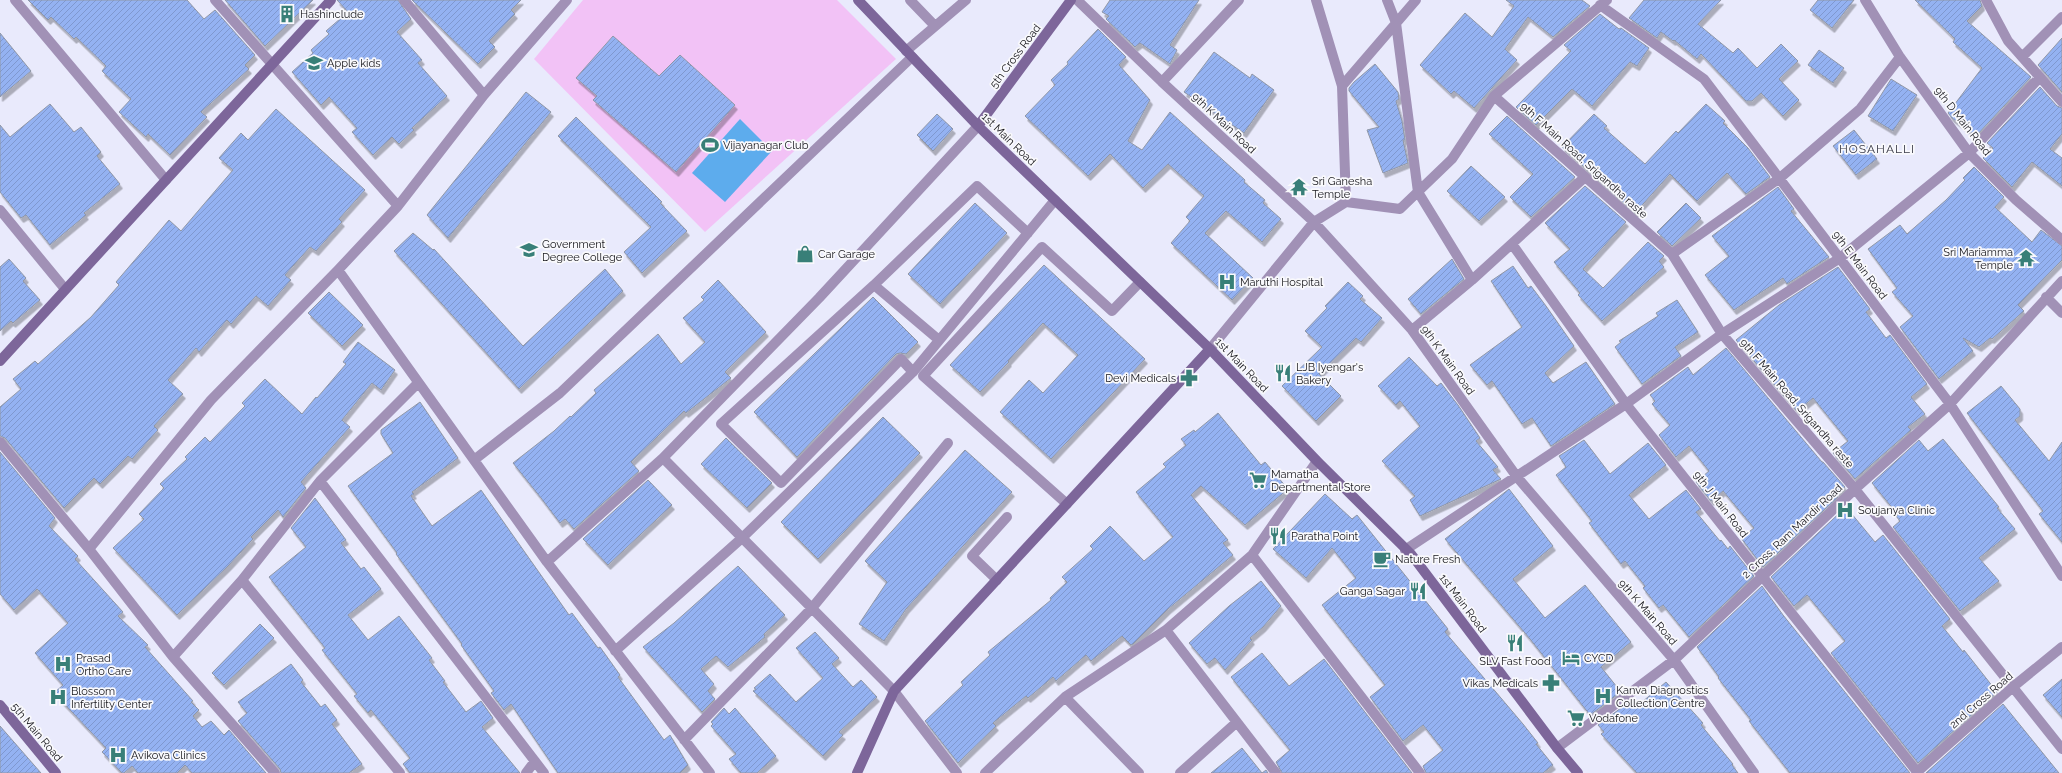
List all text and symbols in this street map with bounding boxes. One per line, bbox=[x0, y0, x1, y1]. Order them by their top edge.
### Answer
building icon: Hashinclude bbox=[277, 4, 297, 24]
place label: Hashinclude bbox=[300, 8, 364, 21]
street label: 5th Cross Road bbox=[987, 22, 1044, 91]
school or university icon: Apple kids bbox=[304, 53, 324, 73]
place label: Apple kids bbox=[327, 57, 381, 70]
street label: 9th D Main Road bbox=[1932, 84, 1994, 158]
street label: 9th K Main Road bbox=[1189, 90, 1258, 156]
street label: 9th F Main Road, Srigandha raste bbox=[1517, 100, 1650, 221]
street label: 1st Main Road bbox=[979, 110, 1038, 168]
sports icon: Vijayanagar Club bbox=[700, 135, 720, 155]
place label: Vijayanagar Club bbox=[723, 139, 809, 152]
district label: HOSAHALLI bbox=[1839, 142, 1915, 156]
place label: Sri Ganesha Temple bbox=[1312, 175, 1372, 201]
temple icon: Sri Ganesha Temple bbox=[1289, 177, 1309, 197]
street label: 9th E Main Road bbox=[1830, 228, 1890, 302]
place label: Government Degree College bbox=[542, 238, 623, 264]
school or university icon: Government Degree College bbox=[519, 240, 539, 260]
shop icon: Car Garage bbox=[795, 244, 815, 264]
place label: Sri Mariamma Temple bbox=[1943, 246, 2014, 272]
place label: Car Garage bbox=[818, 248, 875, 261]
temple icon: Sri Mariamma Temple bbox=[2016, 248, 2036, 268]
hospital icon: Maruthi Hospital bbox=[1217, 272, 1237, 292]
place label: Maruthi Hospital bbox=[1240, 276, 1323, 289]
street label: 9th K Main Road bbox=[1418, 323, 1477, 398]
street label: 1st Main Road bbox=[1213, 336, 1271, 395]
street label: 9th F Main Road, Srigandha raste bbox=[1737, 336, 1857, 471]
place label: LJB Iyengar's Bakery bbox=[1296, 361, 1363, 387]
restaurant icon: LJB Iyengar's Bakery bbox=[1273, 363, 1293, 383]
pharmacy icon: Devi Medicals bbox=[1179, 368, 1199, 388]
place label: Devi Medicals bbox=[1105, 372, 1176, 385]
place label: Mamatha Departmental Store bbox=[1271, 468, 1371, 494]
street label: 9th J Main Road bbox=[1691, 468, 1751, 540]
supermarket icon: Mamatha Departmental Store bbox=[1248, 470, 1268, 490]
street label: 2 Cross, Ram Mandir Road bbox=[1740, 481, 1845, 581]
hospital icon: Soujanya Clinic bbox=[1835, 500, 1855, 520]
place label: Soujanya Clinic bbox=[1858, 504, 1935, 517]
restaurant icon: Paratha Point bbox=[1268, 526, 1288, 546]
place label: Paratha Point bbox=[1291, 530, 1358, 543]
cafe icon: Nature Fresh bbox=[1372, 549, 1392, 569]
place label: Nature Fresh bbox=[1395, 553, 1460, 566]
street label: 1st Main Road bbox=[1436, 571, 1489, 635]
street label: 9th K Main Road bbox=[1616, 577, 1680, 648]
restaurant icon: Ganga Sagar bbox=[1408, 581, 1428, 601]
place label: Ganga Sagar bbox=[1340, 585, 1405, 598]
restaurant icon: SLV Fast Food bbox=[1505, 633, 1525, 653]
hotel icon: CYCD bbox=[1561, 648, 1581, 668]
place label: Prasad Ortho Care bbox=[76, 652, 132, 678]
place label: CYCD bbox=[1584, 652, 1614, 665]
hospital icon: Prasad Ortho Care bbox=[53, 654, 73, 674]
place label: SLV Fast Food bbox=[1479, 655, 1551, 668]
street label: 2nd Cross Road bbox=[1947, 669, 2016, 731]
pharmacy icon: Vikas Medicals bbox=[1541, 673, 1561, 693]
place label: Vikas Medicals bbox=[1463, 677, 1538, 690]
place label: Kanva Diagnostics Collection Centre bbox=[1616, 684, 1709, 710]
place label: Blossom Infertility Center bbox=[71, 685, 152, 711]
hospital icon: Kanva Diagnostics Collection Centre bbox=[1593, 686, 1613, 706]
hospital icon: Blossom Infertility Center bbox=[48, 687, 68, 707]
street label: 5th Main Road bbox=[8, 700, 65, 764]
supermarket icon: Vodafone bbox=[1566, 708, 1586, 728]
place label: Vodafone bbox=[1589, 712, 1638, 725]
hospital icon: Avikova Clinics bbox=[108, 745, 128, 765]
place label: Avikova Clinics bbox=[131, 749, 206, 762]

